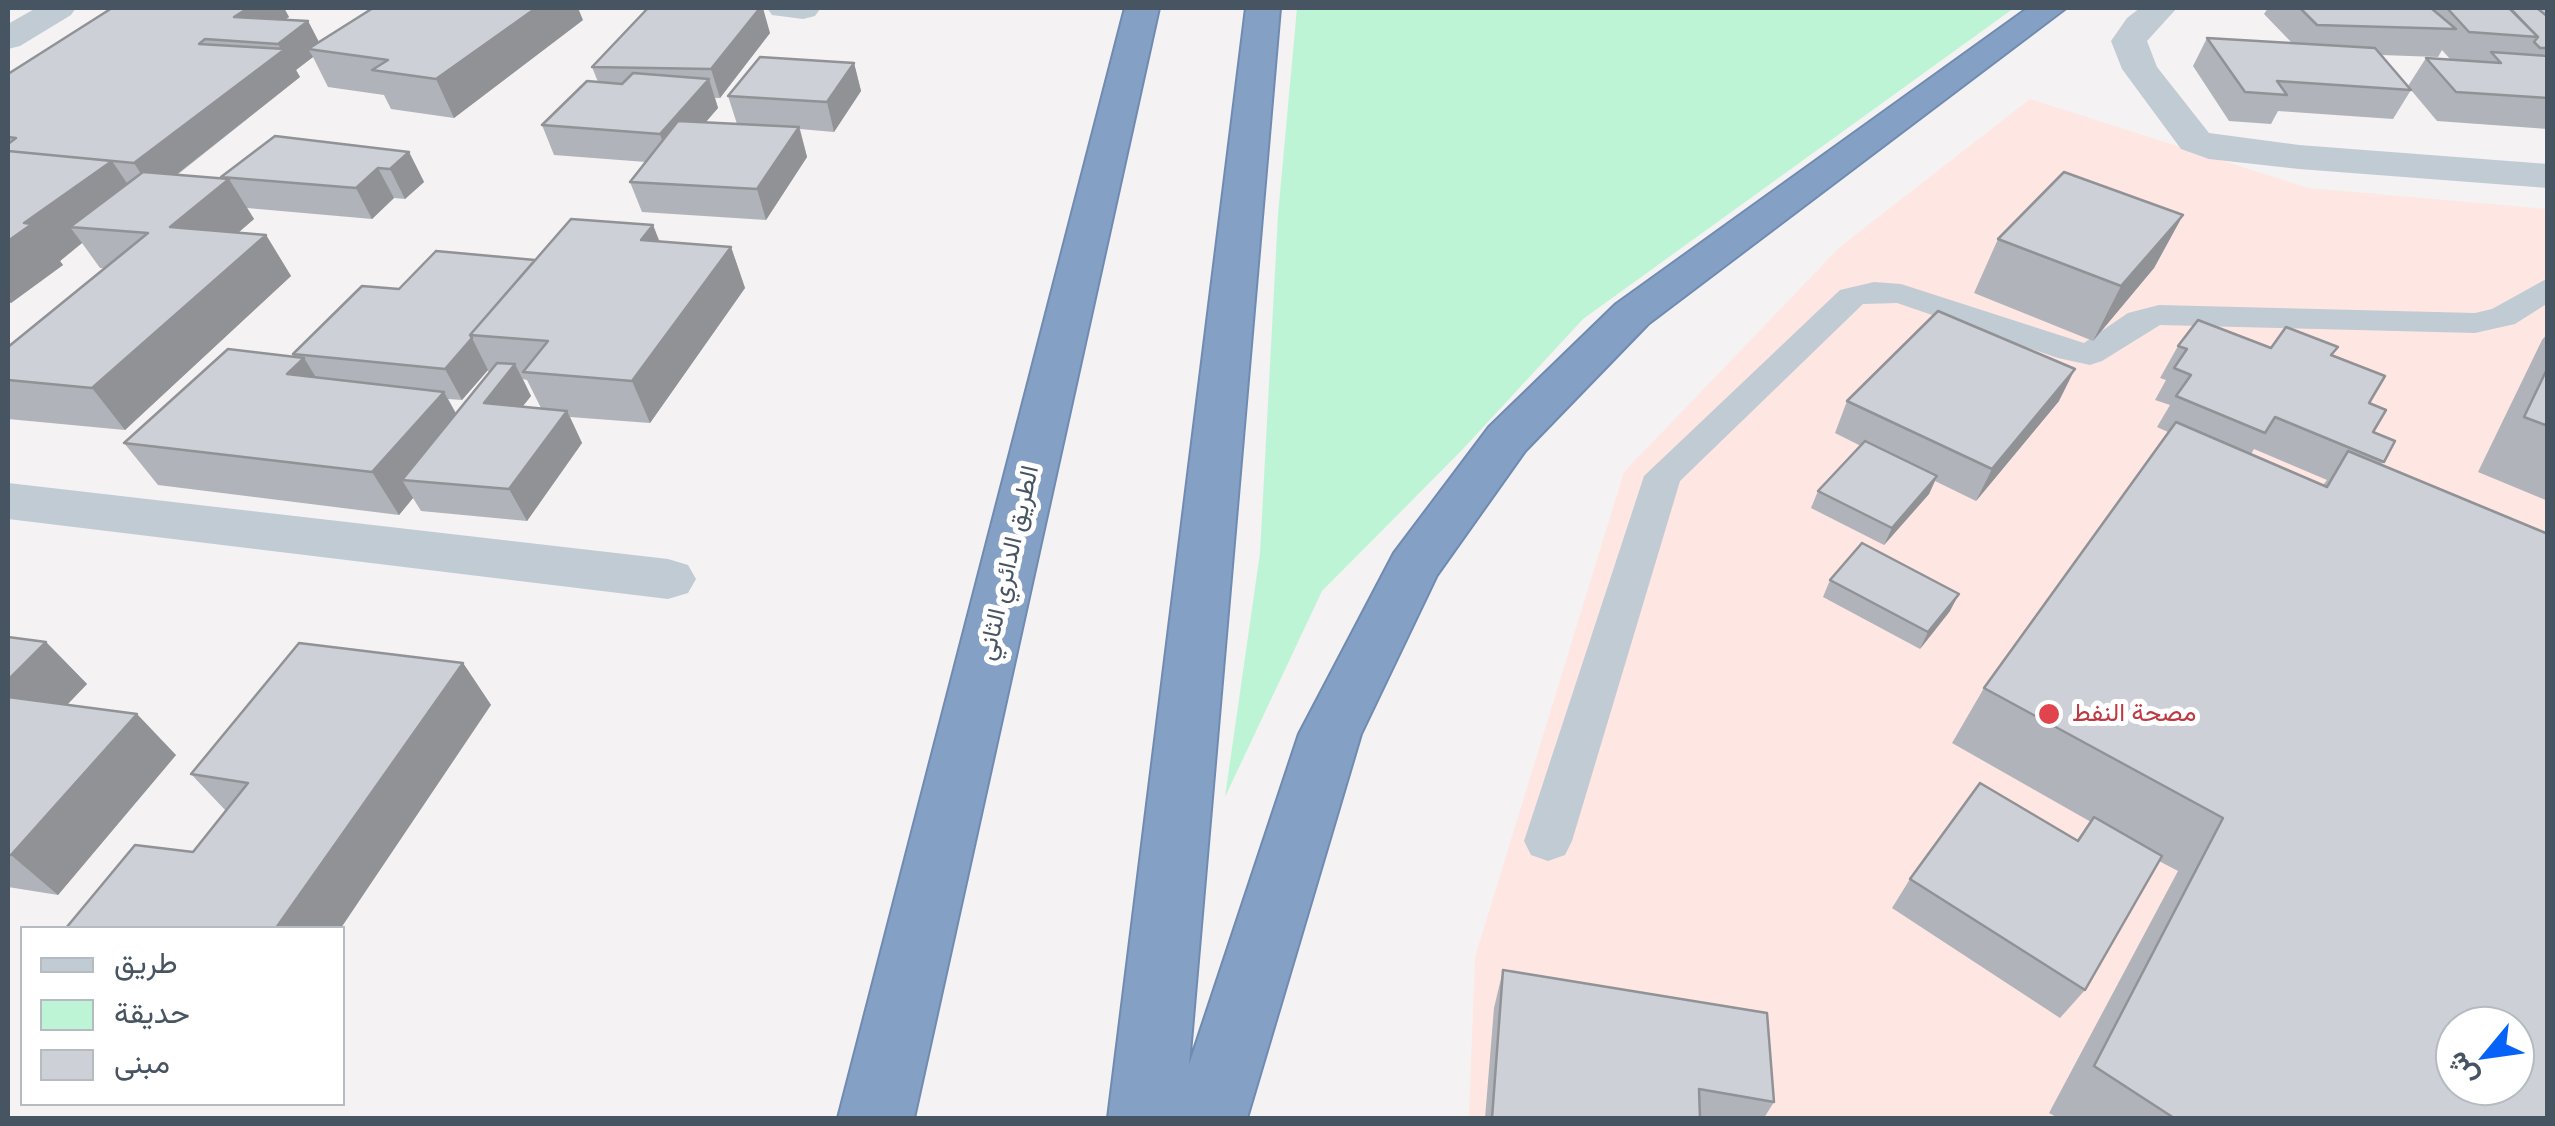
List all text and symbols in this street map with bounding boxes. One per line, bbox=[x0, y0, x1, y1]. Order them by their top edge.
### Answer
street label: الطريق الدائري الثاني bbox=[972, 463, 1046, 663]
place label: مصحة النفط bbox=[2072, 699, 2196, 729]
marker: مصحة النفط bbox=[2036, 701, 2062, 727]
legend bbox=[20, 926, 345, 1106]
text: طريق bbox=[114, 941, 178, 982]
text: حديقة bbox=[114, 991, 190, 1032]
north arrow bbox=[2435, 1006, 2535, 1106]
text: مبنى bbox=[114, 1041, 170, 1082]
text: ش bbox=[2436, 1046, 2485, 1094]

